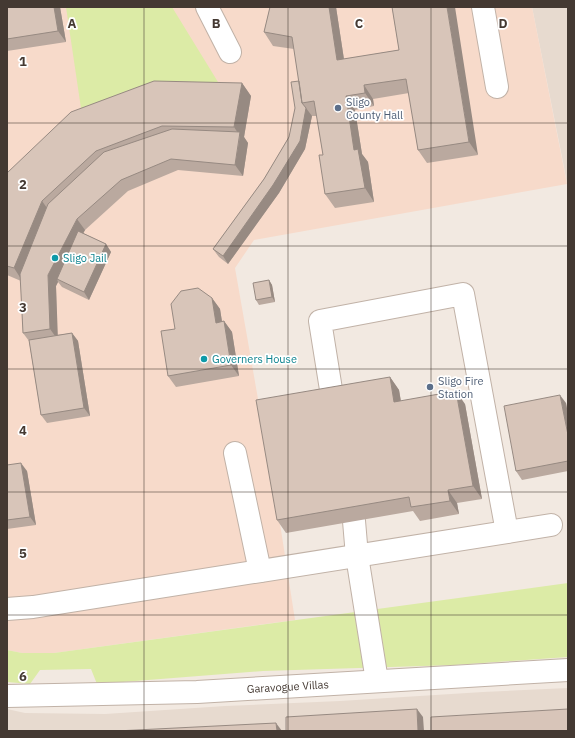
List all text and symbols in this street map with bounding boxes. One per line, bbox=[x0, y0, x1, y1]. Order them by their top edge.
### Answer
text: A bbox=[68, 15, 77, 32]
text: B bbox=[212, 15, 221, 32]
text: C bbox=[355, 15, 364, 32]
text: D bbox=[498, 15, 508, 32]
text: 1 bbox=[19, 53, 27, 70]
place label: Sligo County Hall bbox=[346, 95, 403, 122]
marker: Sligo County Hall bbox=[333, 103, 343, 113]
text: 2 bbox=[19, 176, 27, 193]
place label: Sligo Jail bbox=[63, 251, 107, 265]
marker: Sligo Jail bbox=[50, 253, 60, 263]
text: 3 bbox=[19, 299, 27, 316]
place label: Governers House bbox=[212, 352, 297, 366]
marker: Governers House bbox=[199, 354, 209, 364]
place label: Sligo Fire Station bbox=[438, 374, 484, 401]
marker: Sligo Fire Station bbox=[425, 382, 435, 392]
text: 4 bbox=[19, 422, 27, 439]
text: 5 bbox=[19, 545, 27, 562]
text: 6 bbox=[19, 668, 27, 685]
street label: Garavogue Villas bbox=[246, 677, 329, 696]

